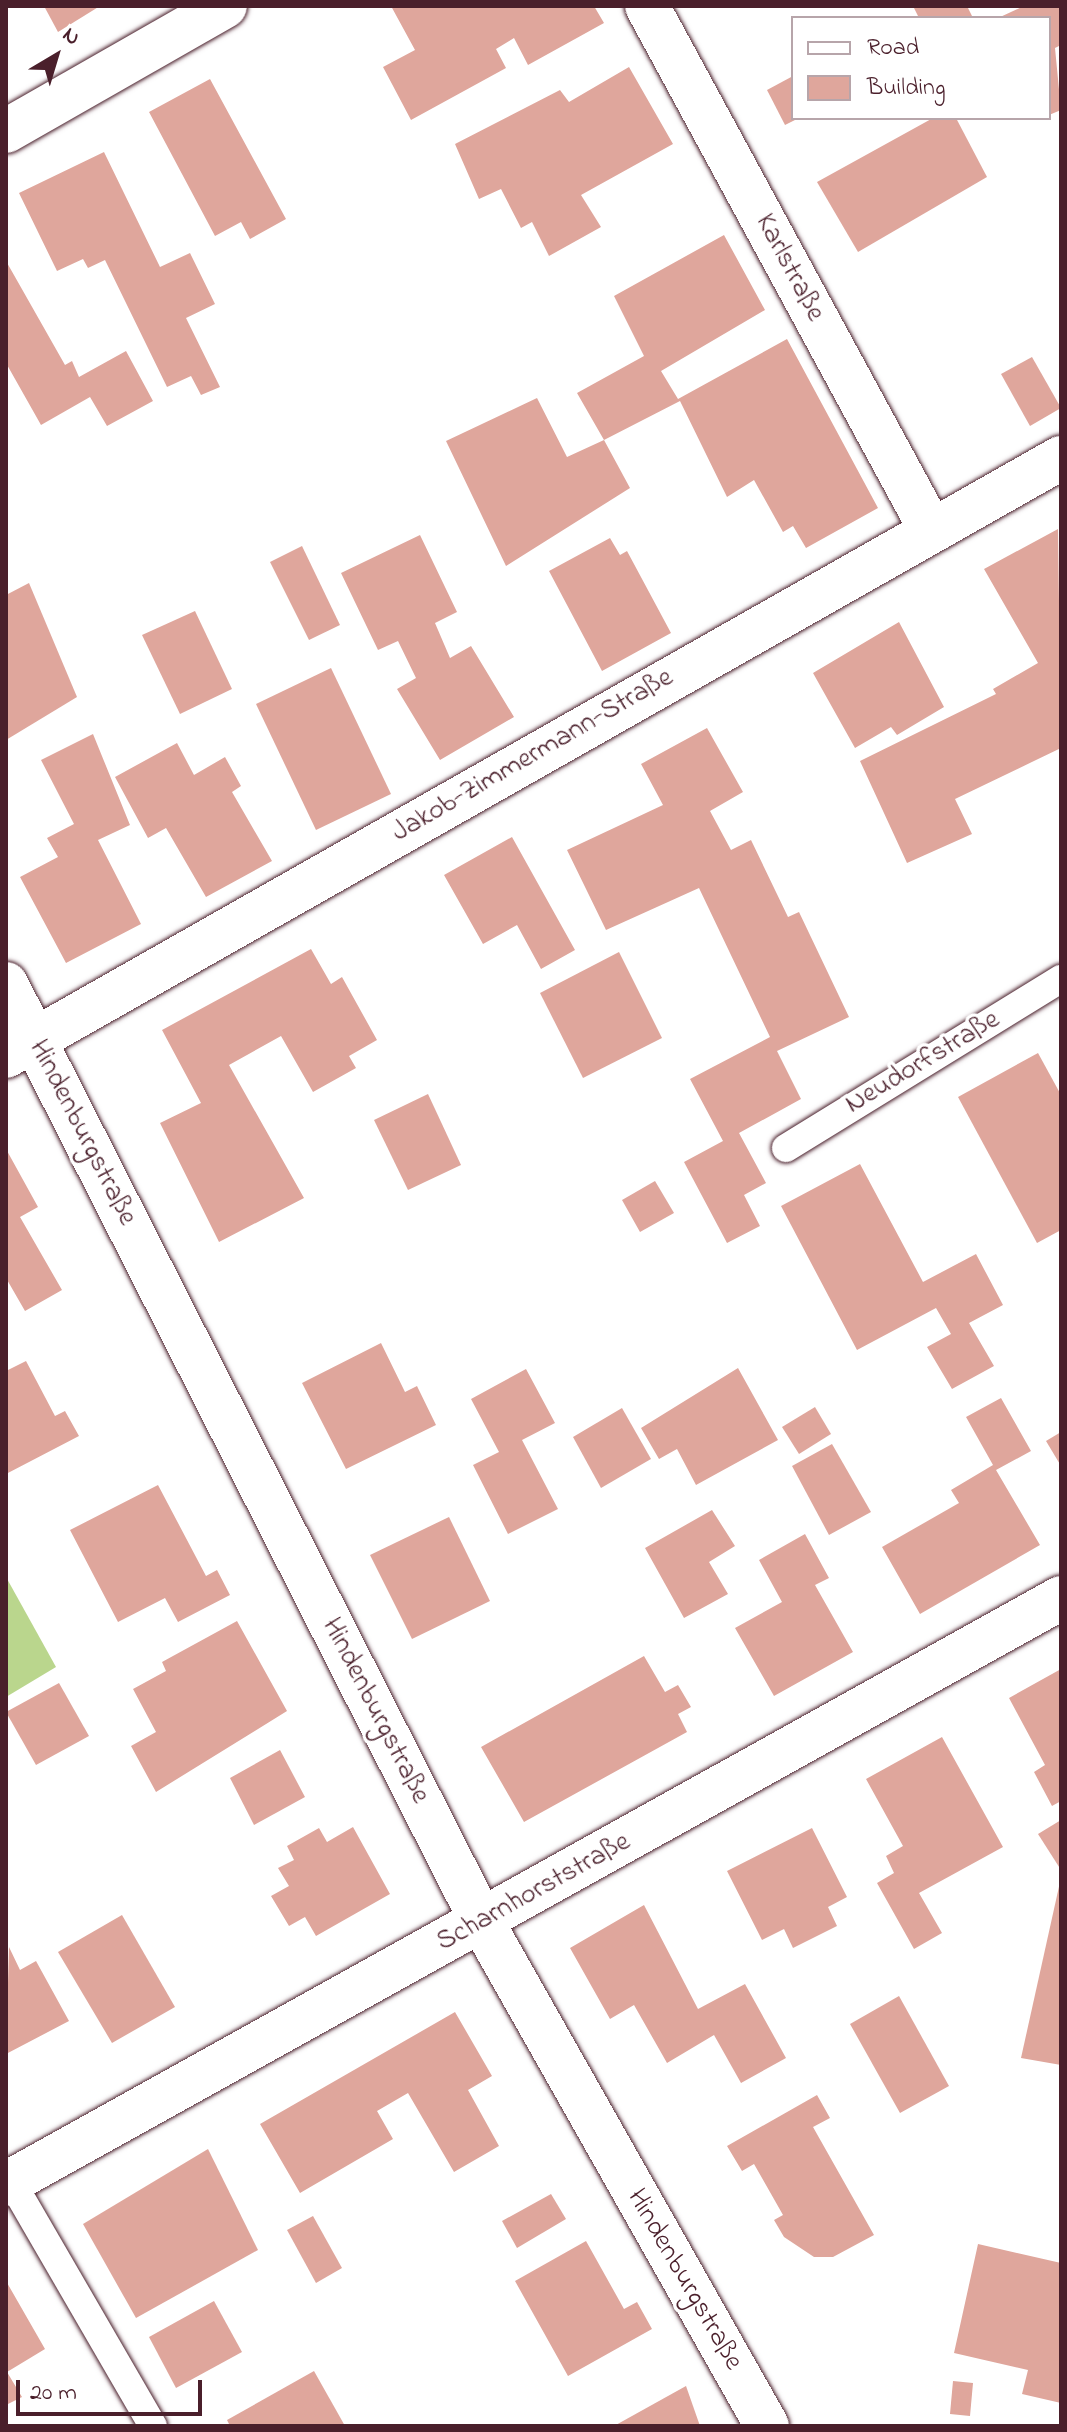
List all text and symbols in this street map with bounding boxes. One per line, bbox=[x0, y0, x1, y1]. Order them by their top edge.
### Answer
north arrow bbox=[16, 16, 96, 96]
legend bbox=[791, 16, 1051, 120]
text: N bbox=[55, 20, 86, 54]
text: Road bbox=[867, 31, 919, 66]
text: Building bbox=[867, 71, 946, 106]
street label: Karlstraße bbox=[747, 209, 831, 327]
street label: Jakob-Zimmermann-Straße bbox=[386, 662, 680, 850]
street label: Neudorfstraße bbox=[840, 1004, 1006, 1122]
street label: Hindenburgstraße bbox=[21, 1035, 143, 1231]
street label: Hindenburgstraße bbox=[314, 1613, 436, 1809]
street label: Scharnhorststraße bbox=[431, 1826, 637, 1960]
street label: Hindenburgstraße bbox=[618, 2183, 750, 2377]
scale bar bbox=[20, 2364, 206, 2414]
text: 20 m bbox=[30, 2376, 77, 2411]

